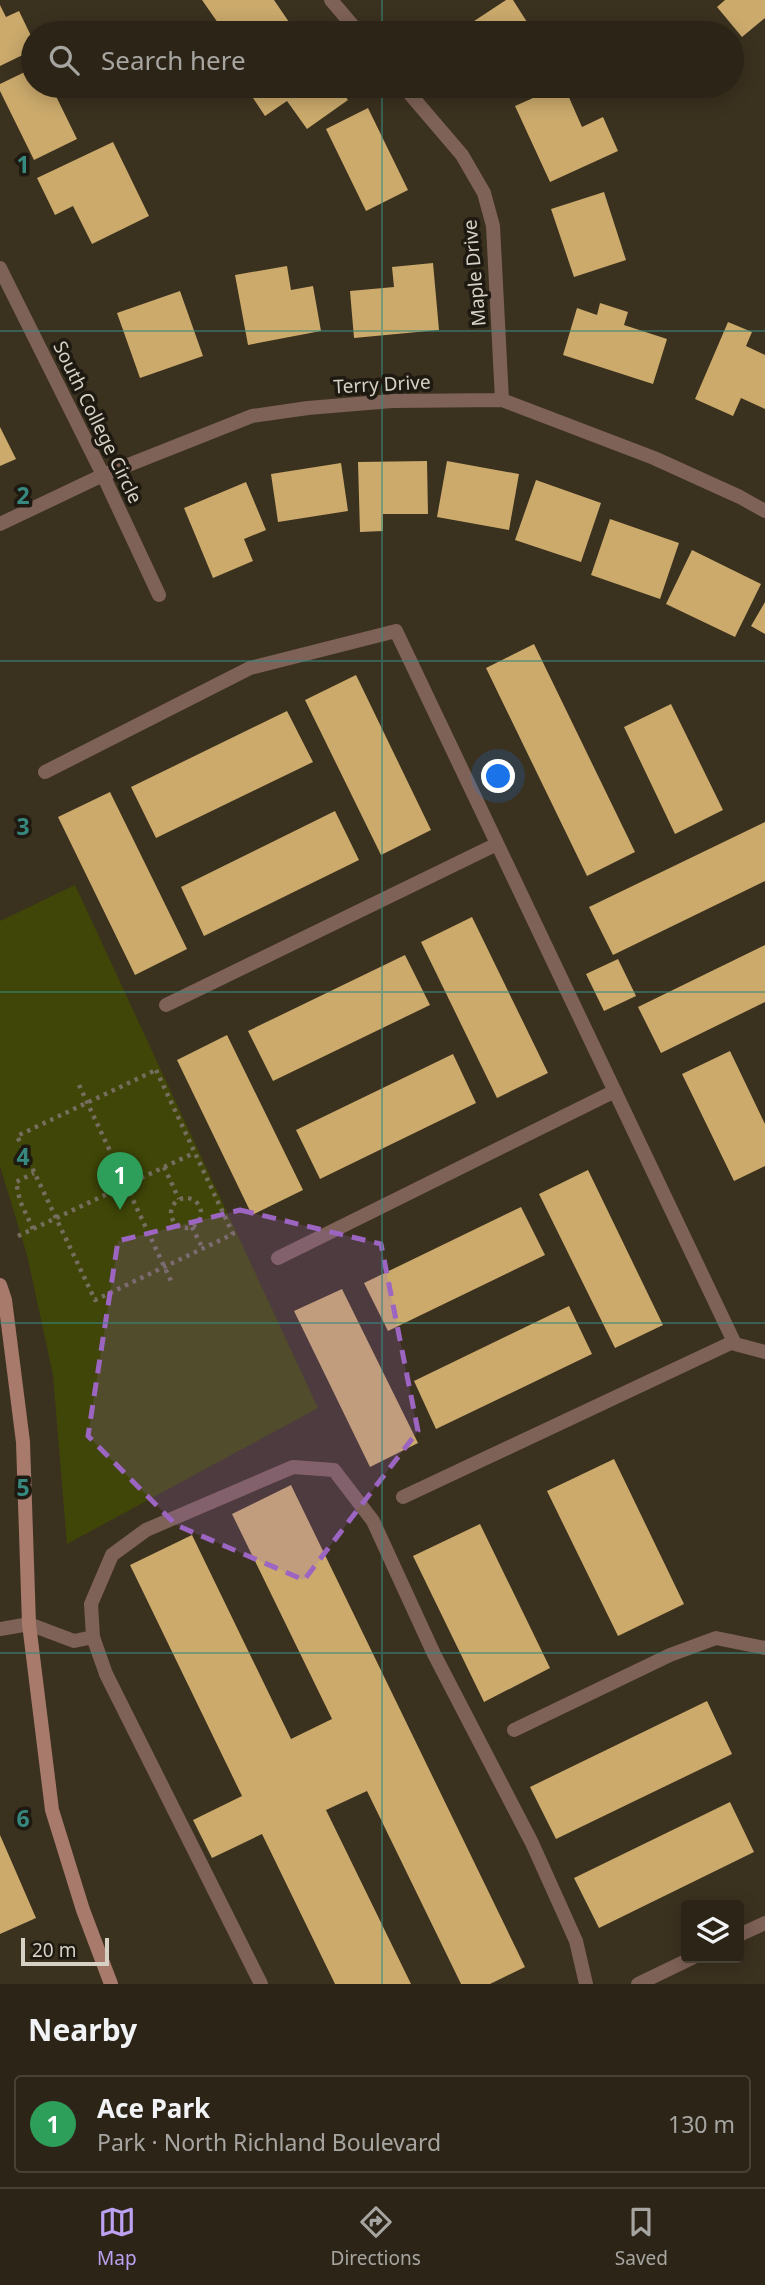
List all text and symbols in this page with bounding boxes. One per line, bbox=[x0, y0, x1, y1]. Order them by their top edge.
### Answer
search box bbox=[21, 21, 744, 98]
icon: search bbox=[45, 41, 83, 79]
text: Search here bbox=[101, 42, 246, 78]
text: 1 bbox=[16, 148, 30, 180]
street label: Maple Drive bbox=[456, 219, 492, 327]
street label: South College Circle bbox=[47, 336, 149, 508]
street label: Terry Drive bbox=[333, 368, 431, 400]
text: 2 bbox=[16, 479, 30, 511]
your location bbox=[481, 759, 515, 793]
text: 3 bbox=[16, 810, 30, 842]
text: 4 bbox=[16, 1140, 30, 1172]
pin: 1 bbox=[97, 1152, 143, 1210]
text: 5 bbox=[16, 1471, 30, 1503]
text: 6 bbox=[16, 1802, 30, 1834]
map controls bbox=[681, 1900, 744, 1963]
button: layers bbox=[681, 1900, 744, 1963]
scale bar bbox=[21, 1935, 108, 1967]
text: 20 m bbox=[32, 1937, 76, 1963]
text: Nearby bbox=[28, 2009, 137, 2050]
text: Ace Park bbox=[97, 2090, 210, 2126]
text: 1 bbox=[46, 2108, 60, 2140]
text: 130 m bbox=[668, 2108, 735, 2140]
text: Park · North Richland Boulevard bbox=[97, 2126, 441, 2158]
tab: Map bbox=[97, 2203, 137, 2271]
tab: Directions bbox=[331, 2203, 421, 2271]
tab: Saved bbox=[615, 2203, 668, 2271]

